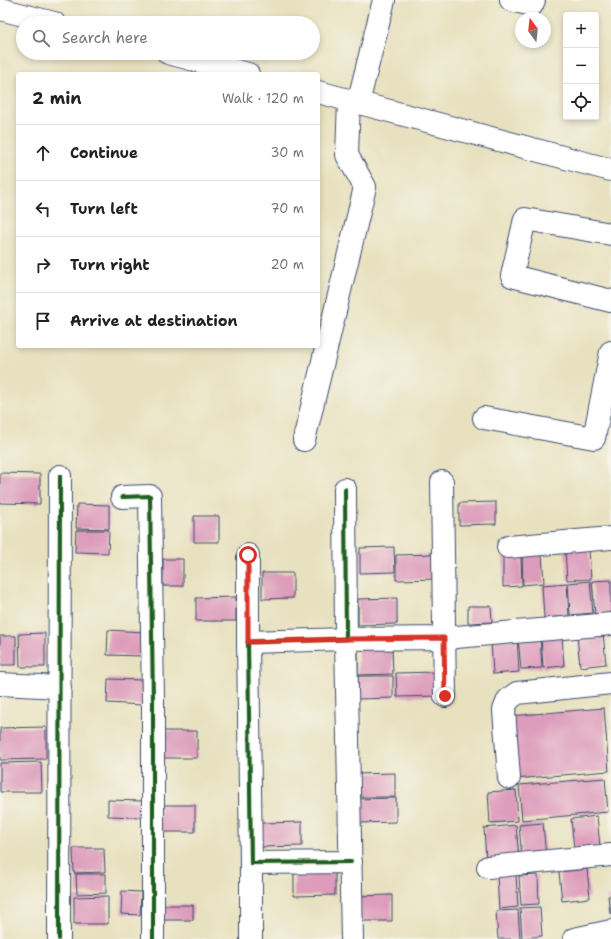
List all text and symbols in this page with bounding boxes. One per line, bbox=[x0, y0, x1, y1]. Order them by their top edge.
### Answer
north arrow bbox=[515, 12, 551, 48]
map controls bbox=[563, 12, 599, 120]
button: + bbox=[563, 12, 599, 48]
search box bbox=[16, 16, 320, 60]
icon: search bbox=[30, 27, 52, 49]
text: Search here bbox=[62, 28, 148, 48]
button: − bbox=[563, 48, 599, 84]
button: locate bbox=[563, 84, 599, 120]
text: 2 min bbox=[32, 87, 82, 109]
text: Walk · 120 m bbox=[222, 90, 304, 107]
icon: ahead bbox=[32, 142, 54, 164]
text: Continue bbox=[70, 143, 138, 163]
text: 30 m bbox=[270, 144, 304, 161]
icon: left bbox=[32, 198, 54, 220]
text: Turn left bbox=[70, 199, 138, 219]
text: 70 m bbox=[270, 200, 304, 217]
icon: right bbox=[32, 254, 54, 276]
text: Turn right bbox=[70, 255, 150, 275]
text: 20 m bbox=[271, 256, 304, 273]
icon: arrive bbox=[32, 310, 54, 332]
text: Arrive at destination bbox=[70, 311, 238, 331]
route start bbox=[239, 546, 257, 564]
route end bbox=[436, 687, 454, 705]

